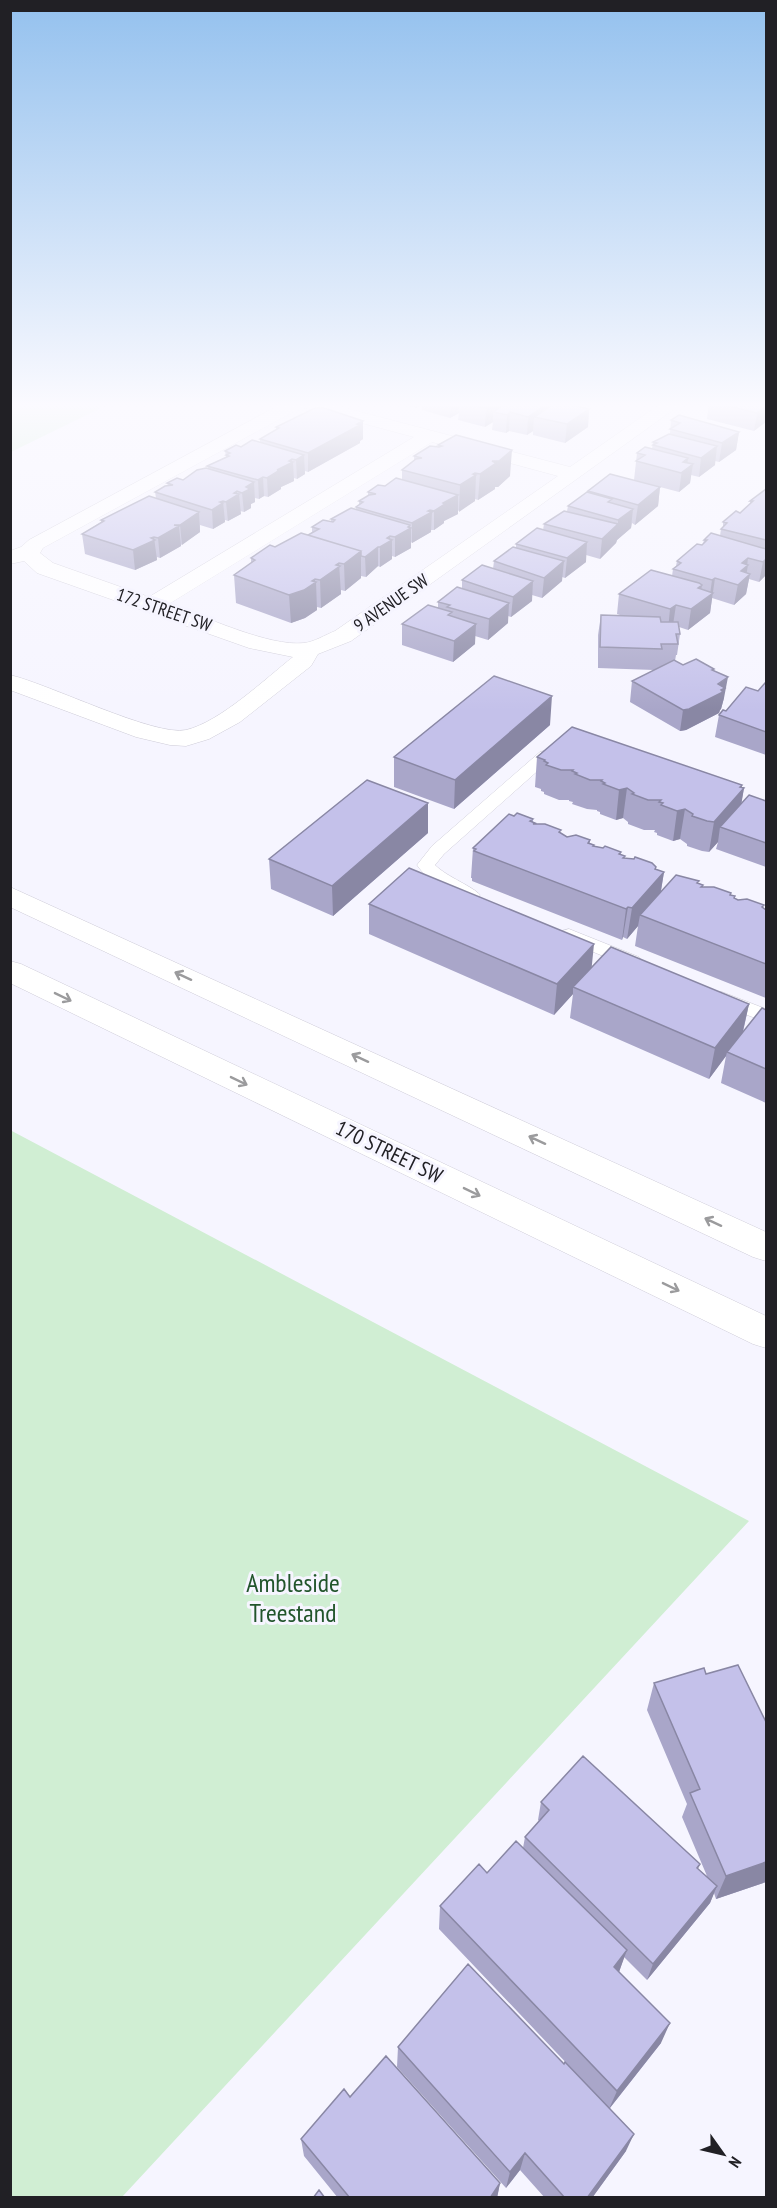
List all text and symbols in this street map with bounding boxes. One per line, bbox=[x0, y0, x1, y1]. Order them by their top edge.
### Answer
street label: 9 AVENUE SW bbox=[349, 569, 432, 637]
street label: 172 STREET SW bbox=[114, 583, 215, 637]
one-way arrow bbox=[174, 969, 192, 981]
one-way arrow bbox=[54, 991, 72, 1003]
one-way arrow bbox=[351, 1051, 369, 1063]
one-way arrow bbox=[230, 1075, 248, 1087]
street label: 170 STREET SW bbox=[331, 1114, 447, 1189]
one-way arrow bbox=[528, 1134, 546, 1145]
one-way arrow bbox=[463, 1186, 481, 1198]
one-way arrow bbox=[705, 1216, 723, 1228]
one-way arrow bbox=[661, 1282, 679, 1293]
park label: Ambleside Treestand bbox=[246, 1566, 340, 1629]
north arrow bbox=[693, 2124, 753, 2184]
text: N bbox=[725, 2153, 746, 2172]

